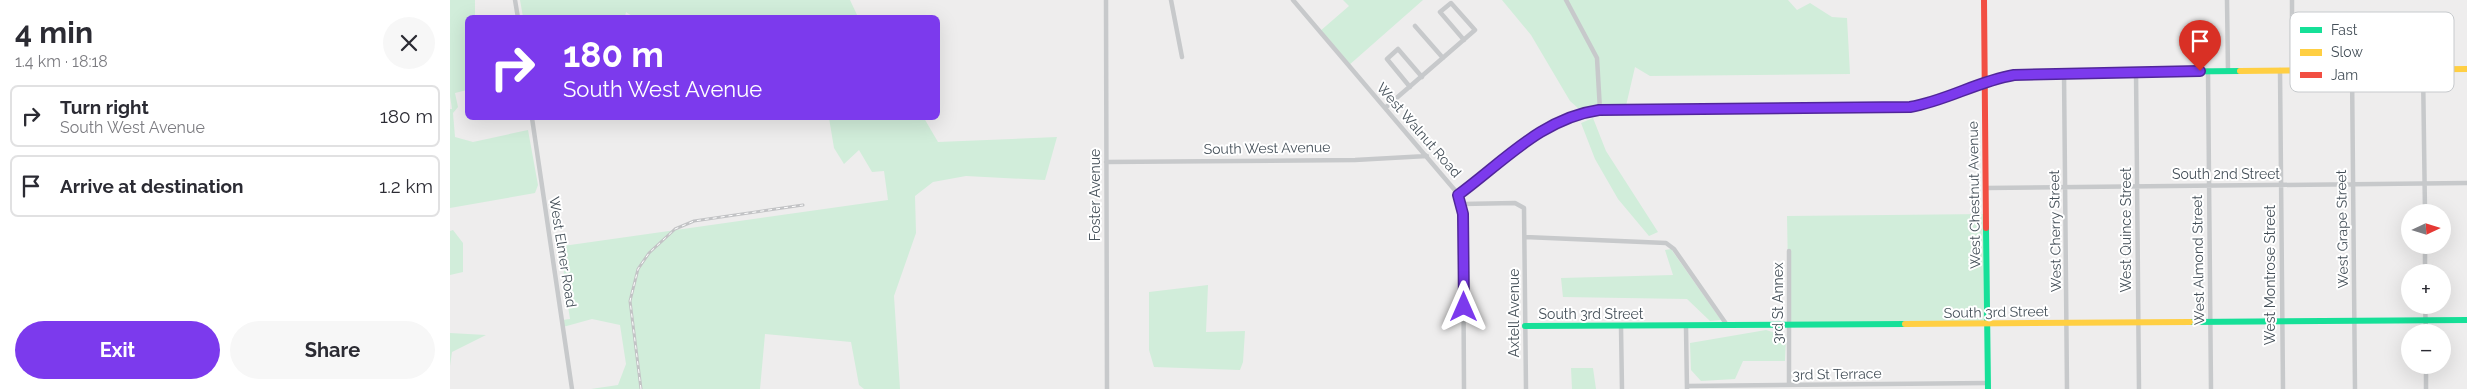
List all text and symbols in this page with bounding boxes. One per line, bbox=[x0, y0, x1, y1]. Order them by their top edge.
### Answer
legend bbox=[2290, 12, 2454, 92]
text: 4 min bbox=[15, 15, 93, 50]
button: close bbox=[383, 17, 435, 69]
pin bbox=[2179, 20, 2221, 71]
text: Fast bbox=[2331, 22, 2358, 38]
icon: arrive bbox=[2186, 27, 2214, 55]
text: 180 m bbox=[563, 34, 664, 75]
icon: right bbox=[480, 35, 545, 100]
text: Slow bbox=[2331, 44, 2363, 60]
text: 1.4 km · 18:18 bbox=[15, 52, 108, 71]
text: Jam bbox=[2331, 67, 2358, 83]
text: South West Avenue bbox=[563, 76, 762, 102]
street label: West Walnut Road bbox=[1374, 79, 1464, 181]
text: Turn right bbox=[60, 96, 149, 118]
icon: right bbox=[17, 102, 45, 130]
text: 180 m bbox=[380, 105, 433, 127]
text: South West Avenue bbox=[60, 118, 205, 137]
street label: West Chestnut Avenue bbox=[1965, 121, 1983, 269]
street label: South West Avenue bbox=[1204, 139, 1330, 157]
street label: Foster Avenue bbox=[1087, 149, 1103, 241]
street label: South 2nd Street bbox=[2172, 166, 2280, 182]
street label: West Quince Street bbox=[2118, 167, 2134, 293]
street label: West Cherry Street bbox=[2046, 169, 2064, 292]
street label: West Grape Street bbox=[2333, 169, 2351, 288]
icon: arrive bbox=[17, 172, 45, 200]
text: Arrive at destination bbox=[60, 175, 244, 197]
text: 1.2 km bbox=[379, 175, 433, 197]
street label: West Almond Street bbox=[2189, 194, 2207, 325]
street label: West Elmer Road bbox=[546, 195, 580, 309]
street label: West Montrose Street bbox=[2262, 204, 2278, 345]
north arrow bbox=[2401, 204, 2451, 254]
map controls bbox=[2401, 204, 2451, 374]
street label: 3rd St Annex bbox=[1770, 262, 1786, 344]
button: + bbox=[2401, 264, 2451, 314]
street label: Axtell Avenue bbox=[1506, 269, 1522, 357]
position arrow bbox=[1437, 280, 1489, 332]
street label: South 3rd Street bbox=[1943, 303, 2049, 321]
street label: South 3rd Street bbox=[1539, 306, 1644, 322]
button: Exit bbox=[15, 321, 220, 379]
button: Share bbox=[230, 321, 435, 379]
button: − bbox=[2401, 324, 2451, 374]
street label: 3rd St Terrace bbox=[1792, 365, 1882, 383]

